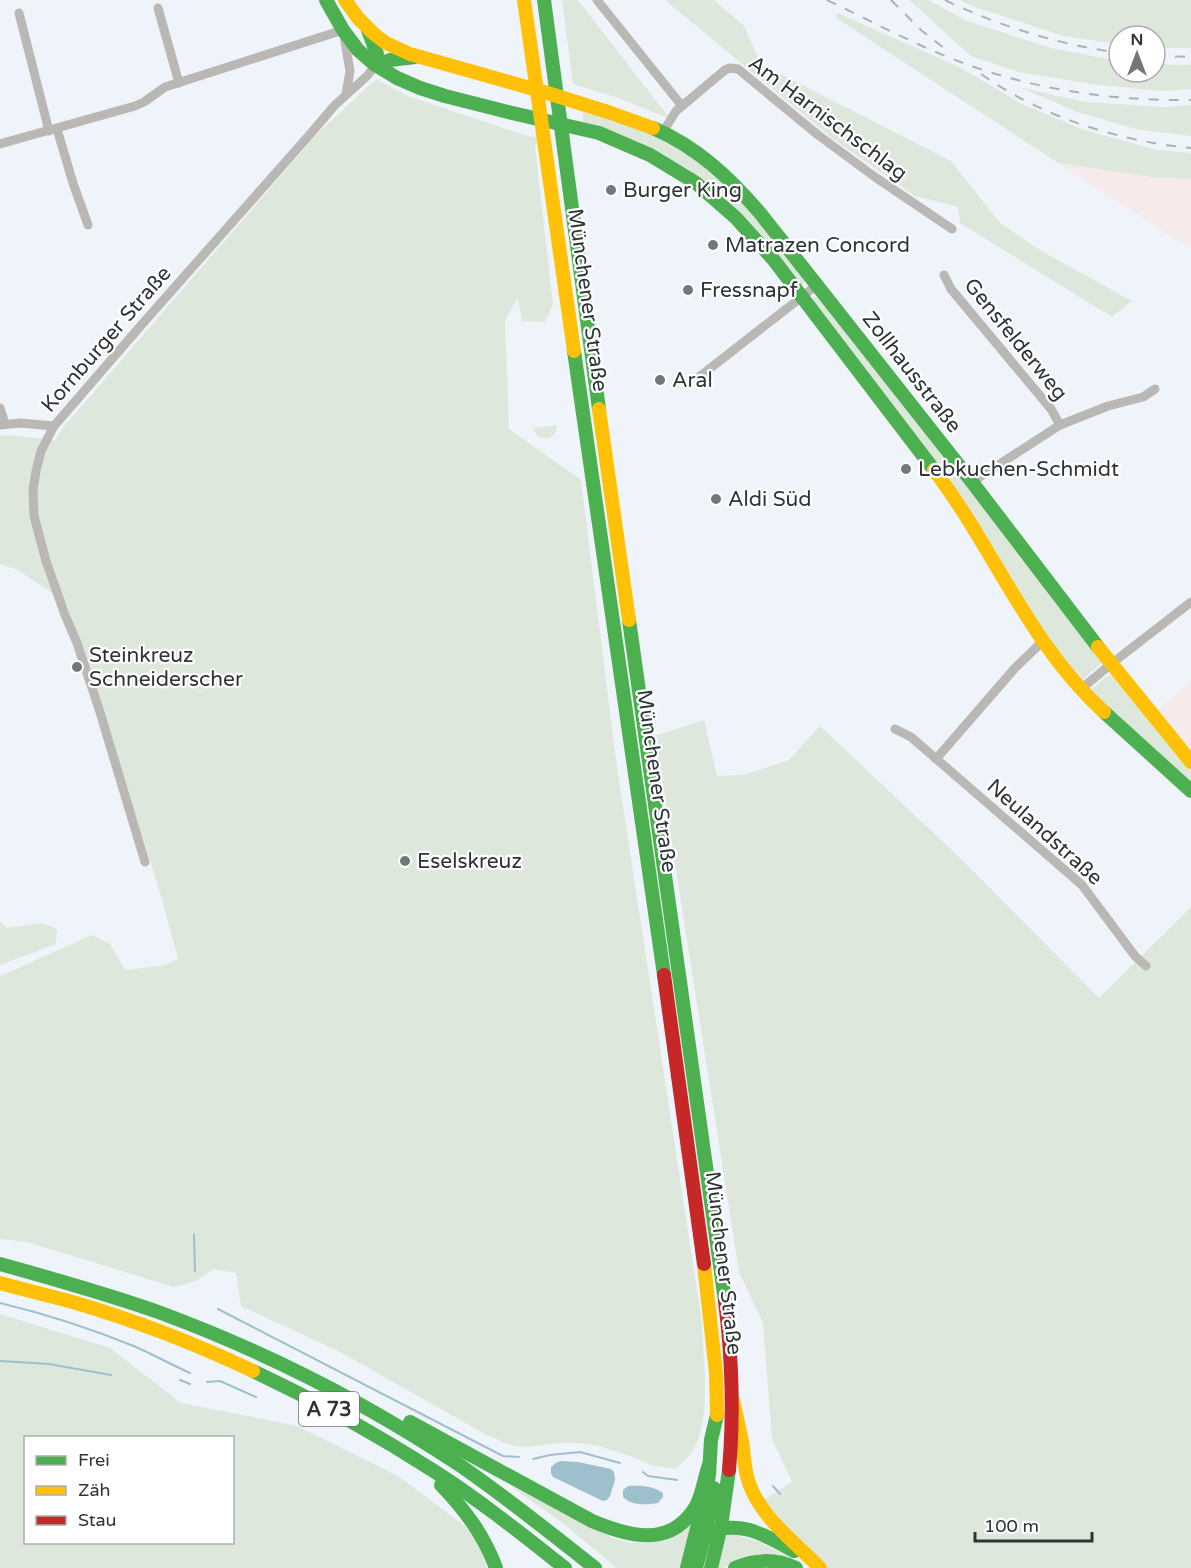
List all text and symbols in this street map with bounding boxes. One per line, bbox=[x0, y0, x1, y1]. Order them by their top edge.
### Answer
north arrow bbox=[1107, 24, 1167, 84]
text: N bbox=[1131, 30, 1143, 50]
street label: Am Harnischschlag bbox=[743, 51, 912, 186]
place label: Burger King bbox=[623, 178, 742, 203]
marker: Burger King bbox=[604, 183, 618, 197]
street label: Münchener Straße bbox=[562, 207, 613, 393]
place label: Matrazen Concord bbox=[725, 233, 910, 258]
marker: Matrazen Concord bbox=[706, 238, 720, 252]
street label: Kornburger Straße bbox=[36, 261, 177, 417]
street label: Gensfelderweg bbox=[959, 273, 1073, 405]
place label: Fressnapf bbox=[700, 278, 798, 303]
marker: Fressnapf bbox=[681, 283, 695, 297]
street label: Zollhausstraße bbox=[857, 307, 967, 438]
place label: Aral bbox=[672, 368, 713, 393]
marker: Aral bbox=[653, 373, 667, 387]
place label: Lebkuchen-Schmidt bbox=[918, 457, 1119, 482]
marker: Lebkuchen-Schmidt bbox=[899, 462, 913, 476]
place label: Aldi Süd bbox=[728, 487, 812, 512]
marker: Aldi Süd bbox=[709, 492, 723, 506]
place label: Steinkreuz Schneiderscher bbox=[89, 643, 243, 692]
marker: Steinkreuz Schneiderscher bbox=[70, 660, 84, 674]
street label: Münchener Straße bbox=[631, 688, 682, 874]
street label: Neulandstraße bbox=[982, 774, 1108, 891]
place label: Eselskreuz bbox=[417, 849, 522, 874]
marker: Eselskreuz bbox=[398, 854, 412, 868]
street label: Münchener Straße bbox=[700, 1170, 747, 1356]
road number: A 73 bbox=[299, 1392, 359, 1426]
legend bbox=[24, 1436, 234, 1544]
text: Frei bbox=[78, 1449, 110, 1471]
text: Zäh bbox=[78, 1479, 111, 1501]
scale bar bbox=[975, 1505, 1092, 1543]
text: Stau bbox=[78, 1509, 117, 1531]
text: 100 m bbox=[984, 1515, 1039, 1537]

